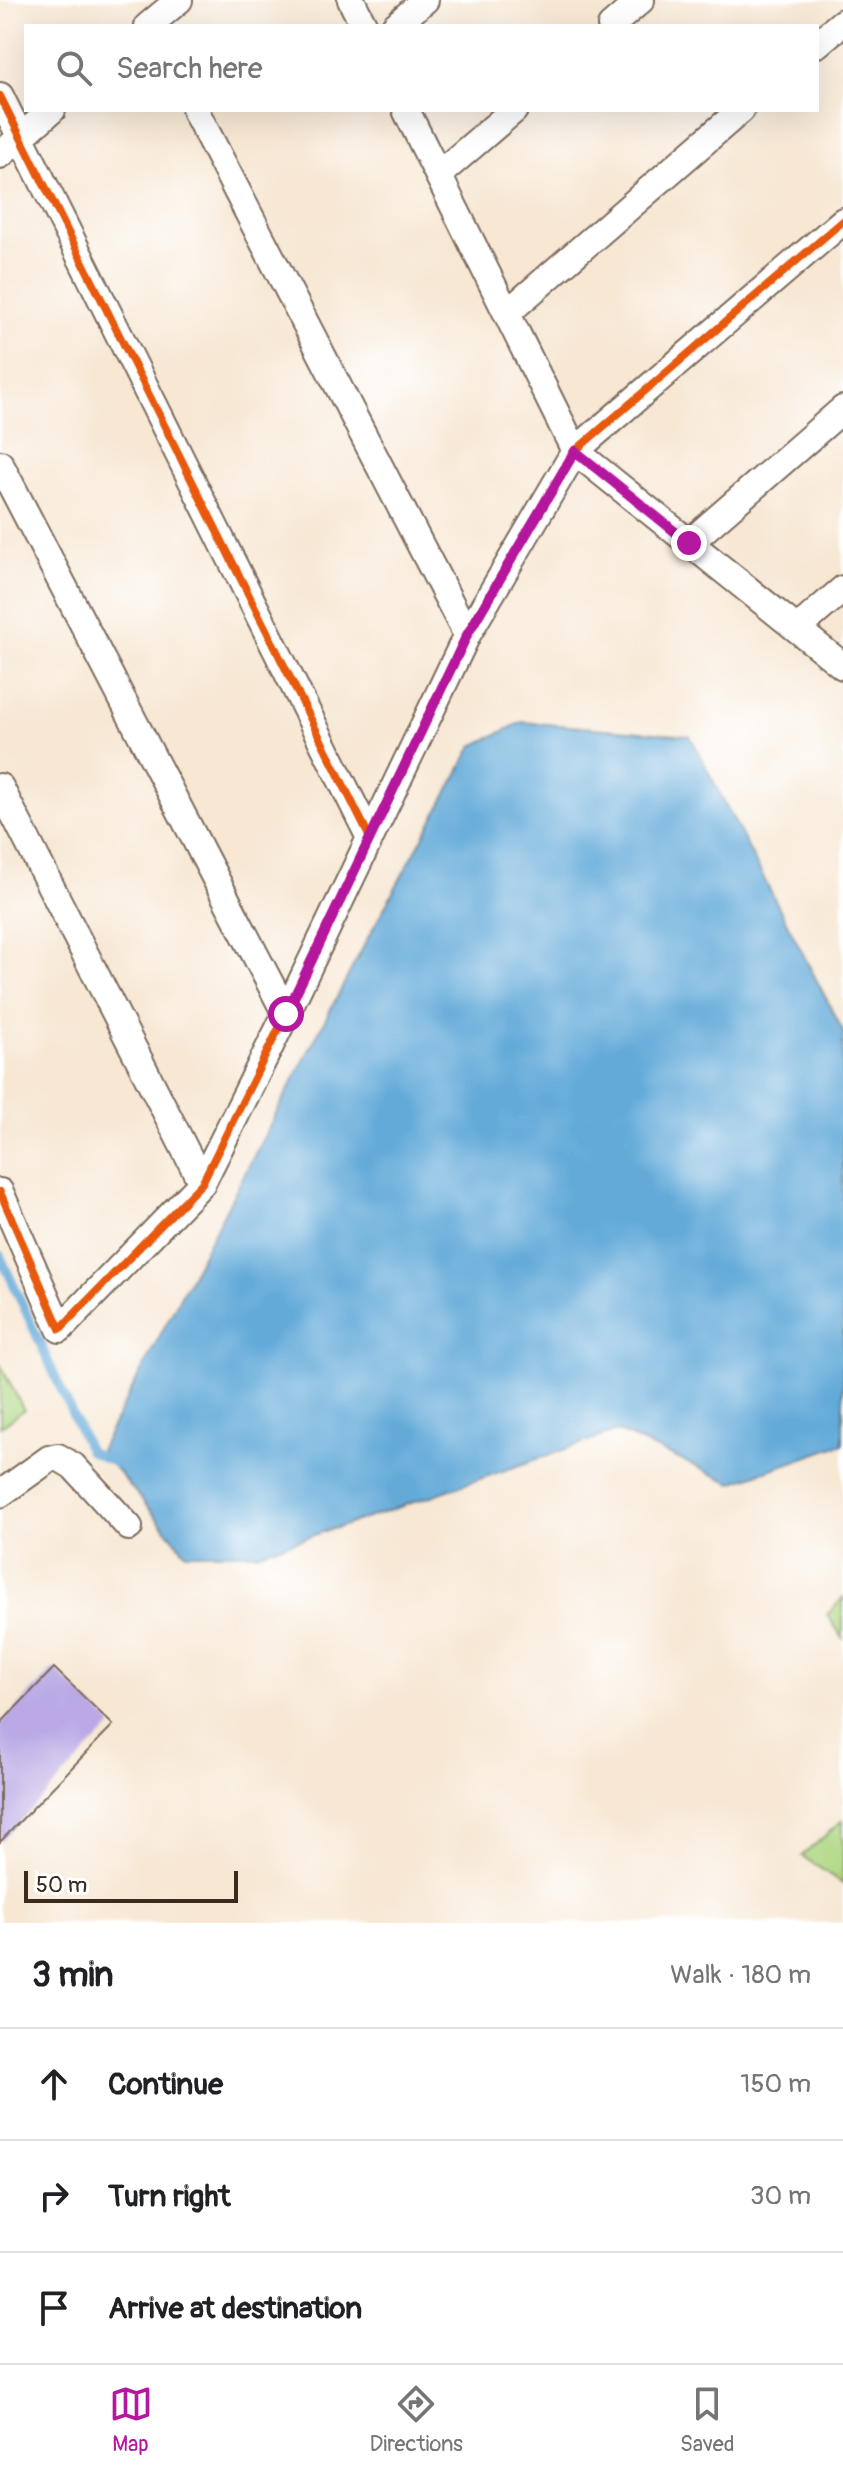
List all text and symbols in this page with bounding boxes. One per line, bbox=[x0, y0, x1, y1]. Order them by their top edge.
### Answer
search box bbox=[24, 24, 819, 112]
icon: search bbox=[52, 46, 96, 90]
text: Search here bbox=[116, 50, 263, 87]
route end bbox=[671, 525, 707, 561]
route start bbox=[268, 996, 304, 1032]
scale bar bbox=[24, 1867, 238, 1903]
text: 50 m bbox=[36, 1871, 87, 1899]
text: 3 min bbox=[32, 1954, 114, 1997]
text: Walk · 180 m bbox=[670, 1959, 811, 1991]
icon: ahead bbox=[32, 2062, 76, 2106]
text: Continue bbox=[108, 2066, 223, 2103]
text: 150 m bbox=[740, 2068, 811, 2100]
icon: right bbox=[32, 2174, 76, 2218]
text: Turn right bbox=[108, 2178, 231, 2215]
text: 30 m bbox=[750, 2180, 811, 2212]
icon: arrive bbox=[32, 2286, 76, 2330]
text: Arrive at destination bbox=[108, 2290, 362, 2327]
tab: Map bbox=[109, 2382, 153, 2458]
tab: Directions bbox=[370, 2382, 463, 2458]
tab: Saved bbox=[680, 2382, 734, 2458]

